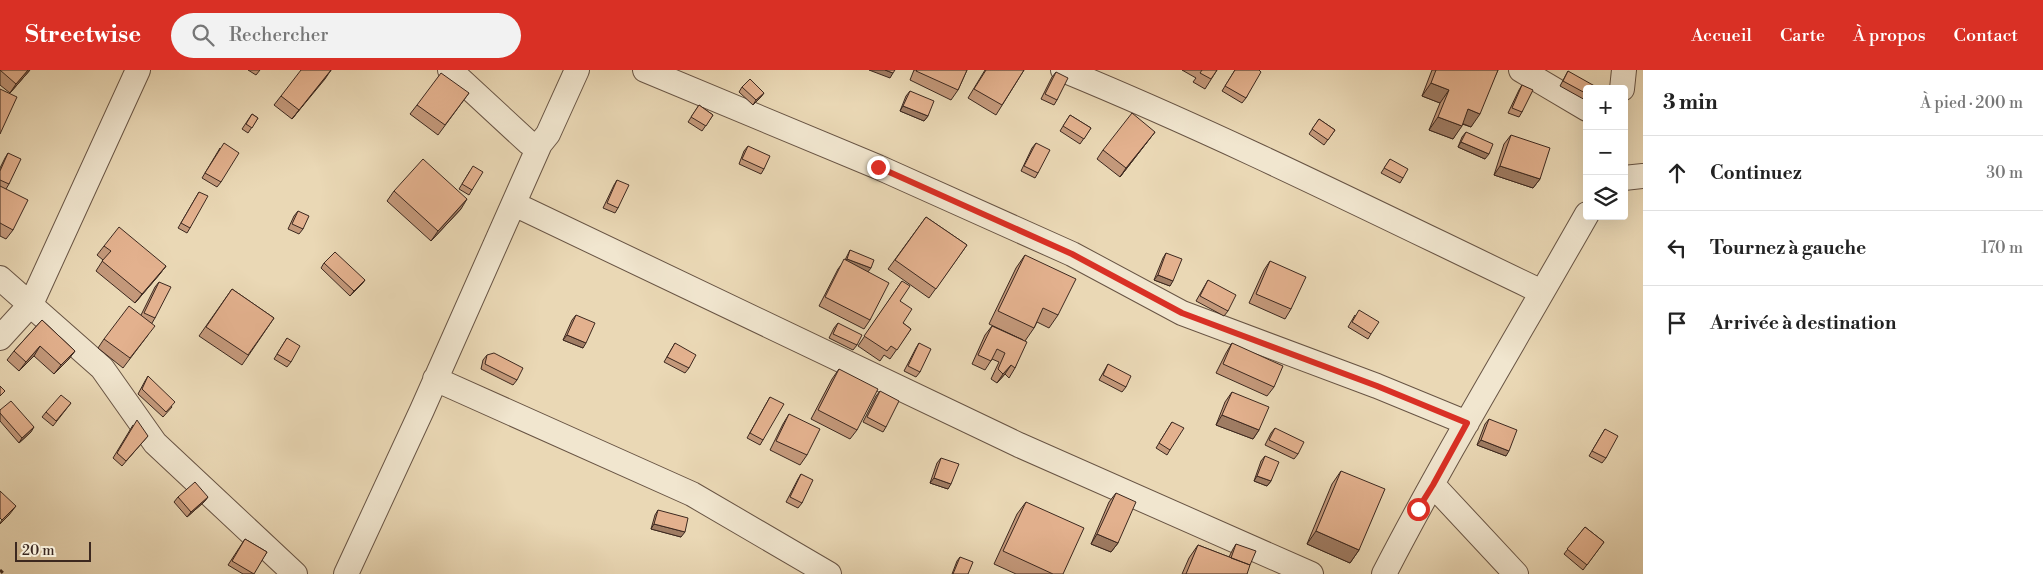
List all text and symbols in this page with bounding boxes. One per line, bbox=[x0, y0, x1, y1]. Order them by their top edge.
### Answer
search box bbox=[171, 13, 521, 58]
text: Streetwise bbox=[25, 20, 141, 50]
icon: search bbox=[189, 21, 217, 49]
text: Rechercher bbox=[229, 23, 329, 47]
text: Accueil bbox=[1691, 24, 1752, 47]
text: Carte bbox=[1780, 24, 1825, 47]
text: À propos bbox=[1853, 24, 1926, 47]
text: Contact bbox=[1954, 24, 2018, 47]
map controls bbox=[1583, 85, 1628, 220]
button: + bbox=[1583, 85, 1628, 130]
text: 3 min bbox=[1663, 90, 1718, 116]
text: À pied · 200 m bbox=[1920, 93, 2023, 113]
button: − bbox=[1583, 130, 1628, 175]
route end bbox=[867, 156, 890, 179]
icon: ahead bbox=[1663, 159, 1691, 187]
text: Continuez bbox=[1710, 161, 1802, 185]
text: 30 m bbox=[1986, 163, 2023, 183]
button: layers bbox=[1583, 175, 1628, 220]
icon: left bbox=[1663, 234, 1691, 262]
text: Tournez à gauche bbox=[1710, 236, 1866, 260]
text: 170 m bbox=[1981, 238, 2023, 258]
icon: arrive bbox=[1663, 309, 1691, 337]
text: Arrivée à destination bbox=[1710, 311, 1896, 335]
route start bbox=[1407, 498, 1430, 521]
scale bar bbox=[15, 539, 91, 562]
text: 20 m bbox=[22, 542, 54, 560]

